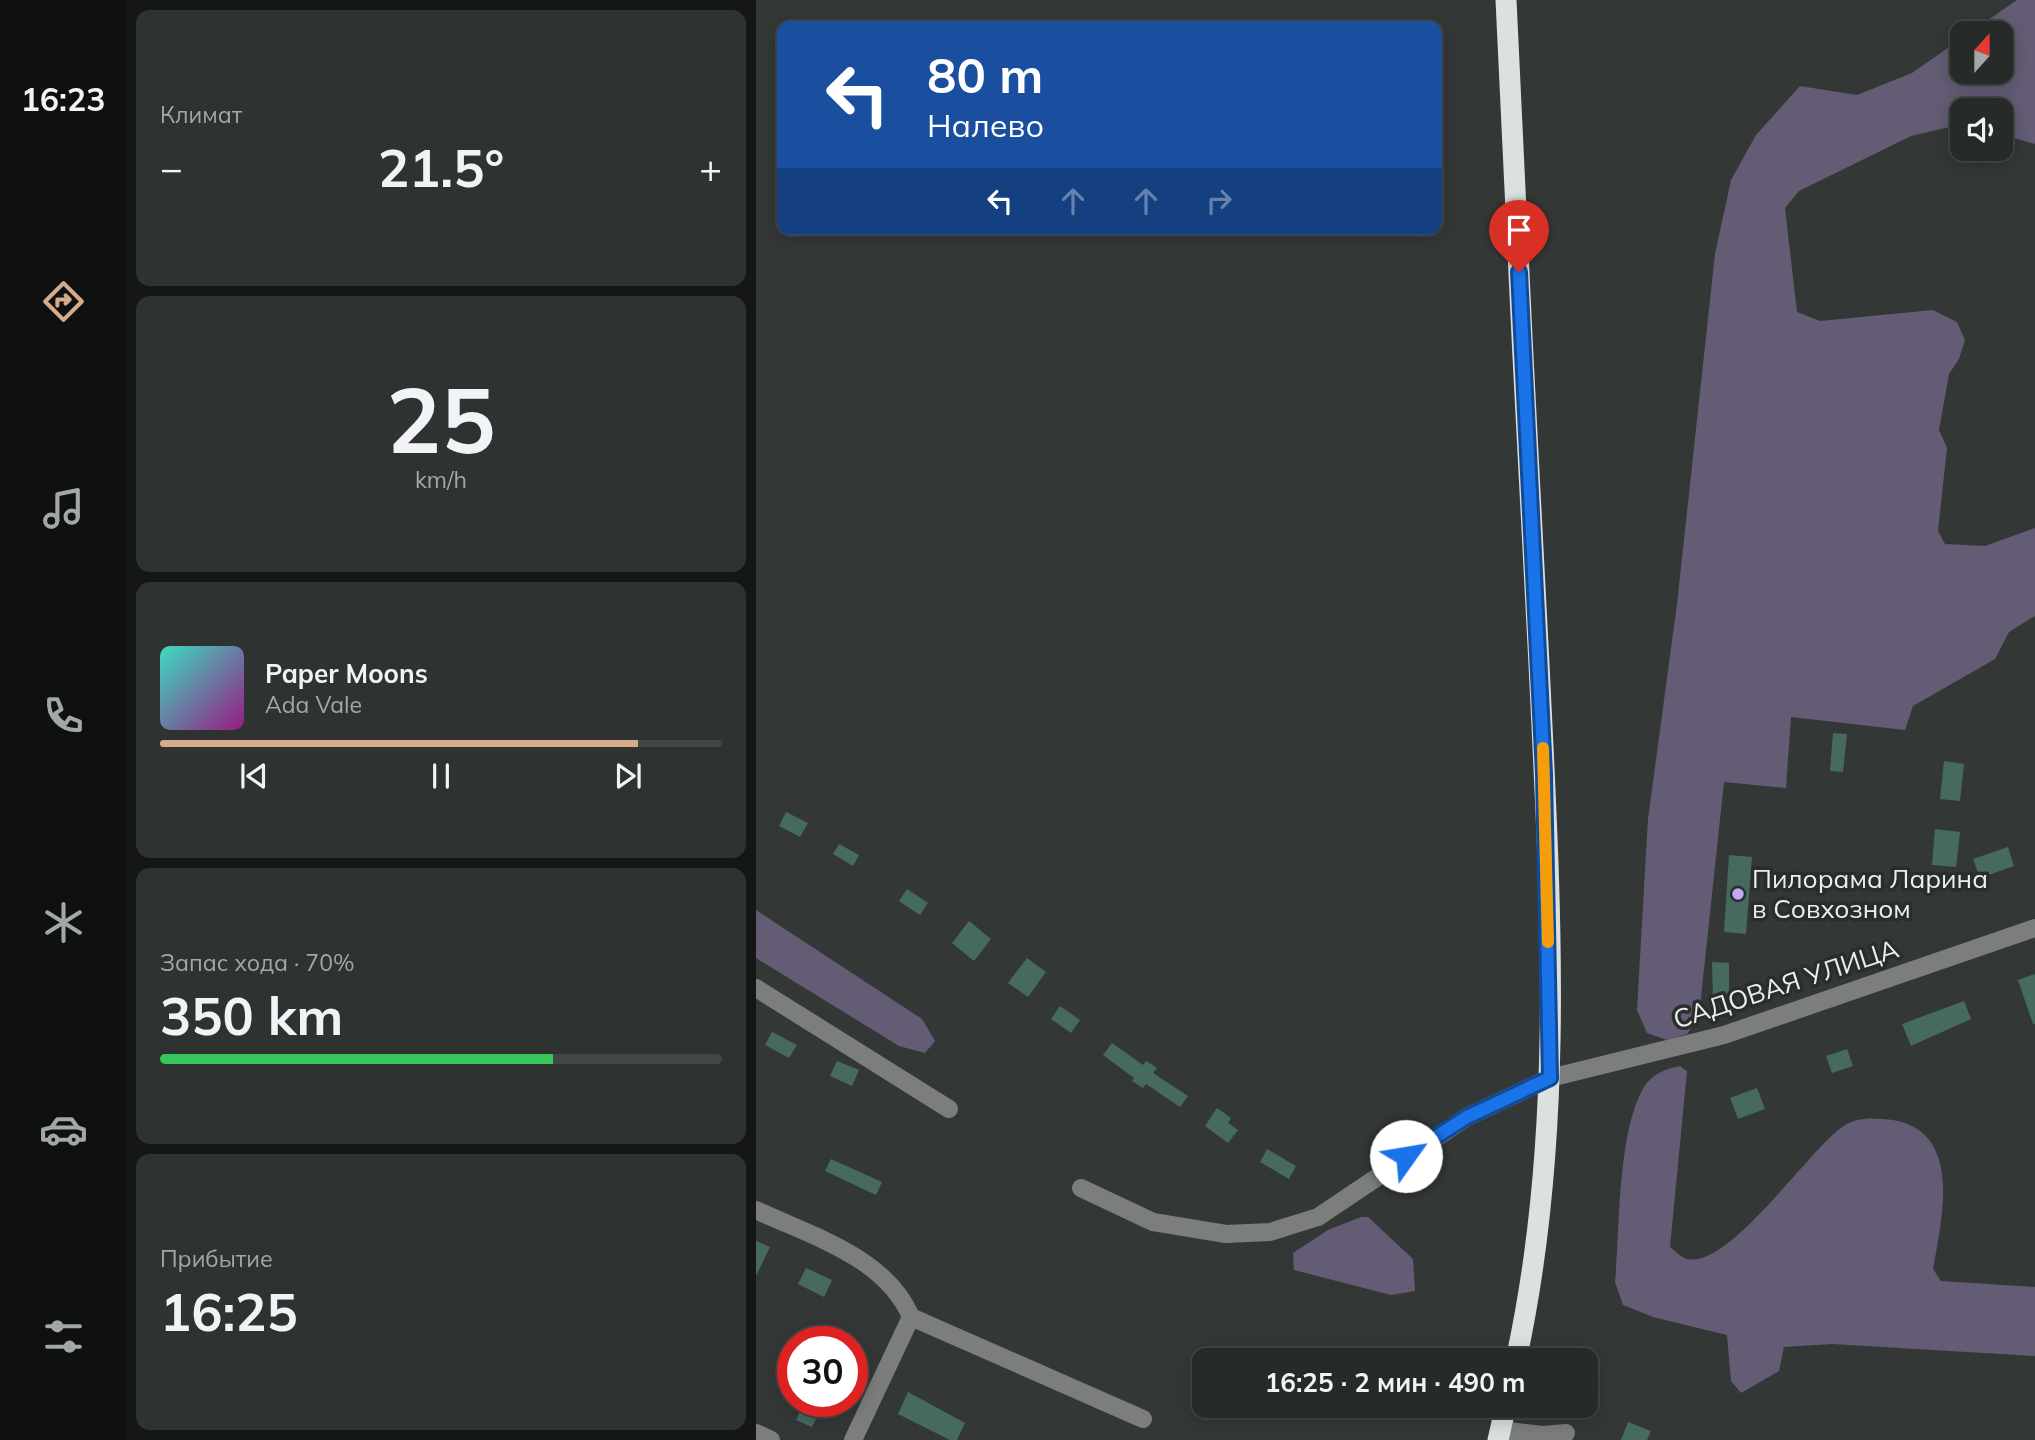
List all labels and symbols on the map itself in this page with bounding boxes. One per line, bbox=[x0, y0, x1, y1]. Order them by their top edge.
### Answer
north arrow bbox=[1950, 21, 2012, 84]
pin bbox=[1489, 200, 1549, 272]
place label: Пилорама Ларина в Совхозном bbox=[1752, 862, 1988, 925]
marker: Пилорама Ларина в Совхозном bbox=[1730, 886, 1746, 902]
street label: САДОВАЯ УЛИЦА bbox=[1669, 932, 1903, 1036]
position arrow bbox=[1369, 1119, 1443, 1193]
speed limit sign: 30 bbox=[777, 1326, 868, 1417]

